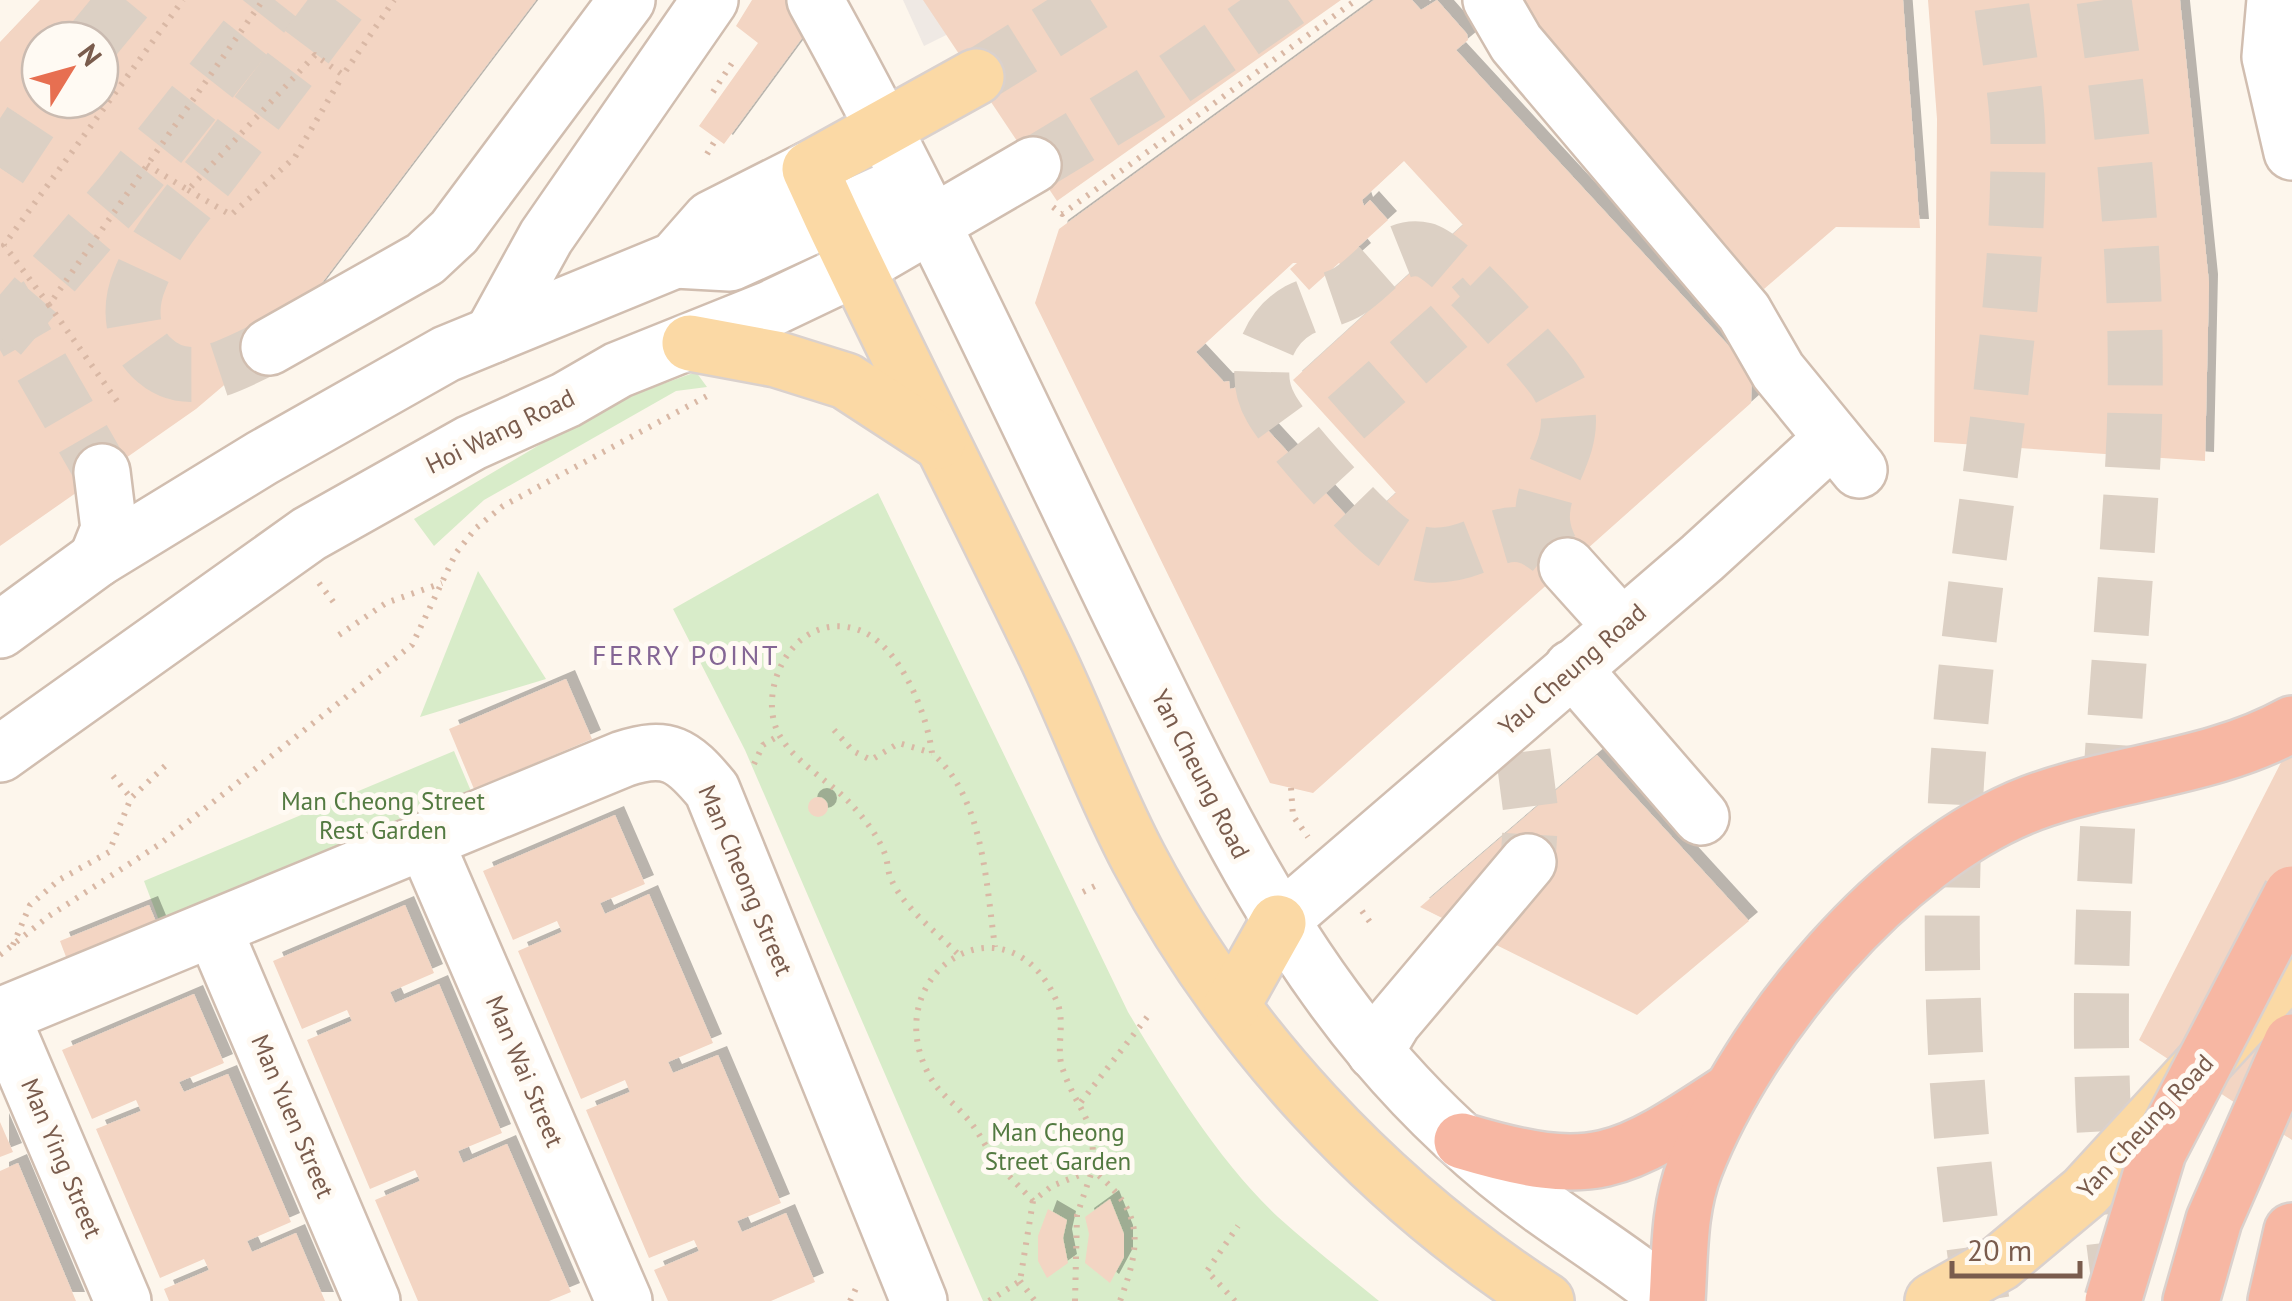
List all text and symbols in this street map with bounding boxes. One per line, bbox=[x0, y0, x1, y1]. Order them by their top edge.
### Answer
north arrow bbox=[20, 20, 120, 120]
text: N bbox=[70, 36, 111, 73]
street label: Hoi Wang Road bbox=[420, 381, 580, 481]
street label: Yau Cheung Road bbox=[1491, 596, 1653, 742]
district label: FERRY POINT bbox=[592, 636, 780, 673]
street label: Yan Cheung Road bbox=[1145, 684, 1257, 864]
street label: Man Cheong Street bbox=[691, 780, 801, 981]
park label: Man Cheong Street Rest Garden bbox=[281, 785, 485, 846]
street label: Man Wai Street bbox=[479, 990, 571, 1152]
street label: Man Yuen Street bbox=[244, 1030, 342, 1203]
street label: Yan Cheung Road bbox=[2070, 1047, 2220, 1205]
street label: Man Ying Street bbox=[14, 1073, 110, 1243]
park label: Man Cheong Street Garden bbox=[985, 1116, 1131, 1177]
scale bar bbox=[1952, 1216, 2080, 1278]
text: 20 m bbox=[1967, 1230, 2032, 1269]

